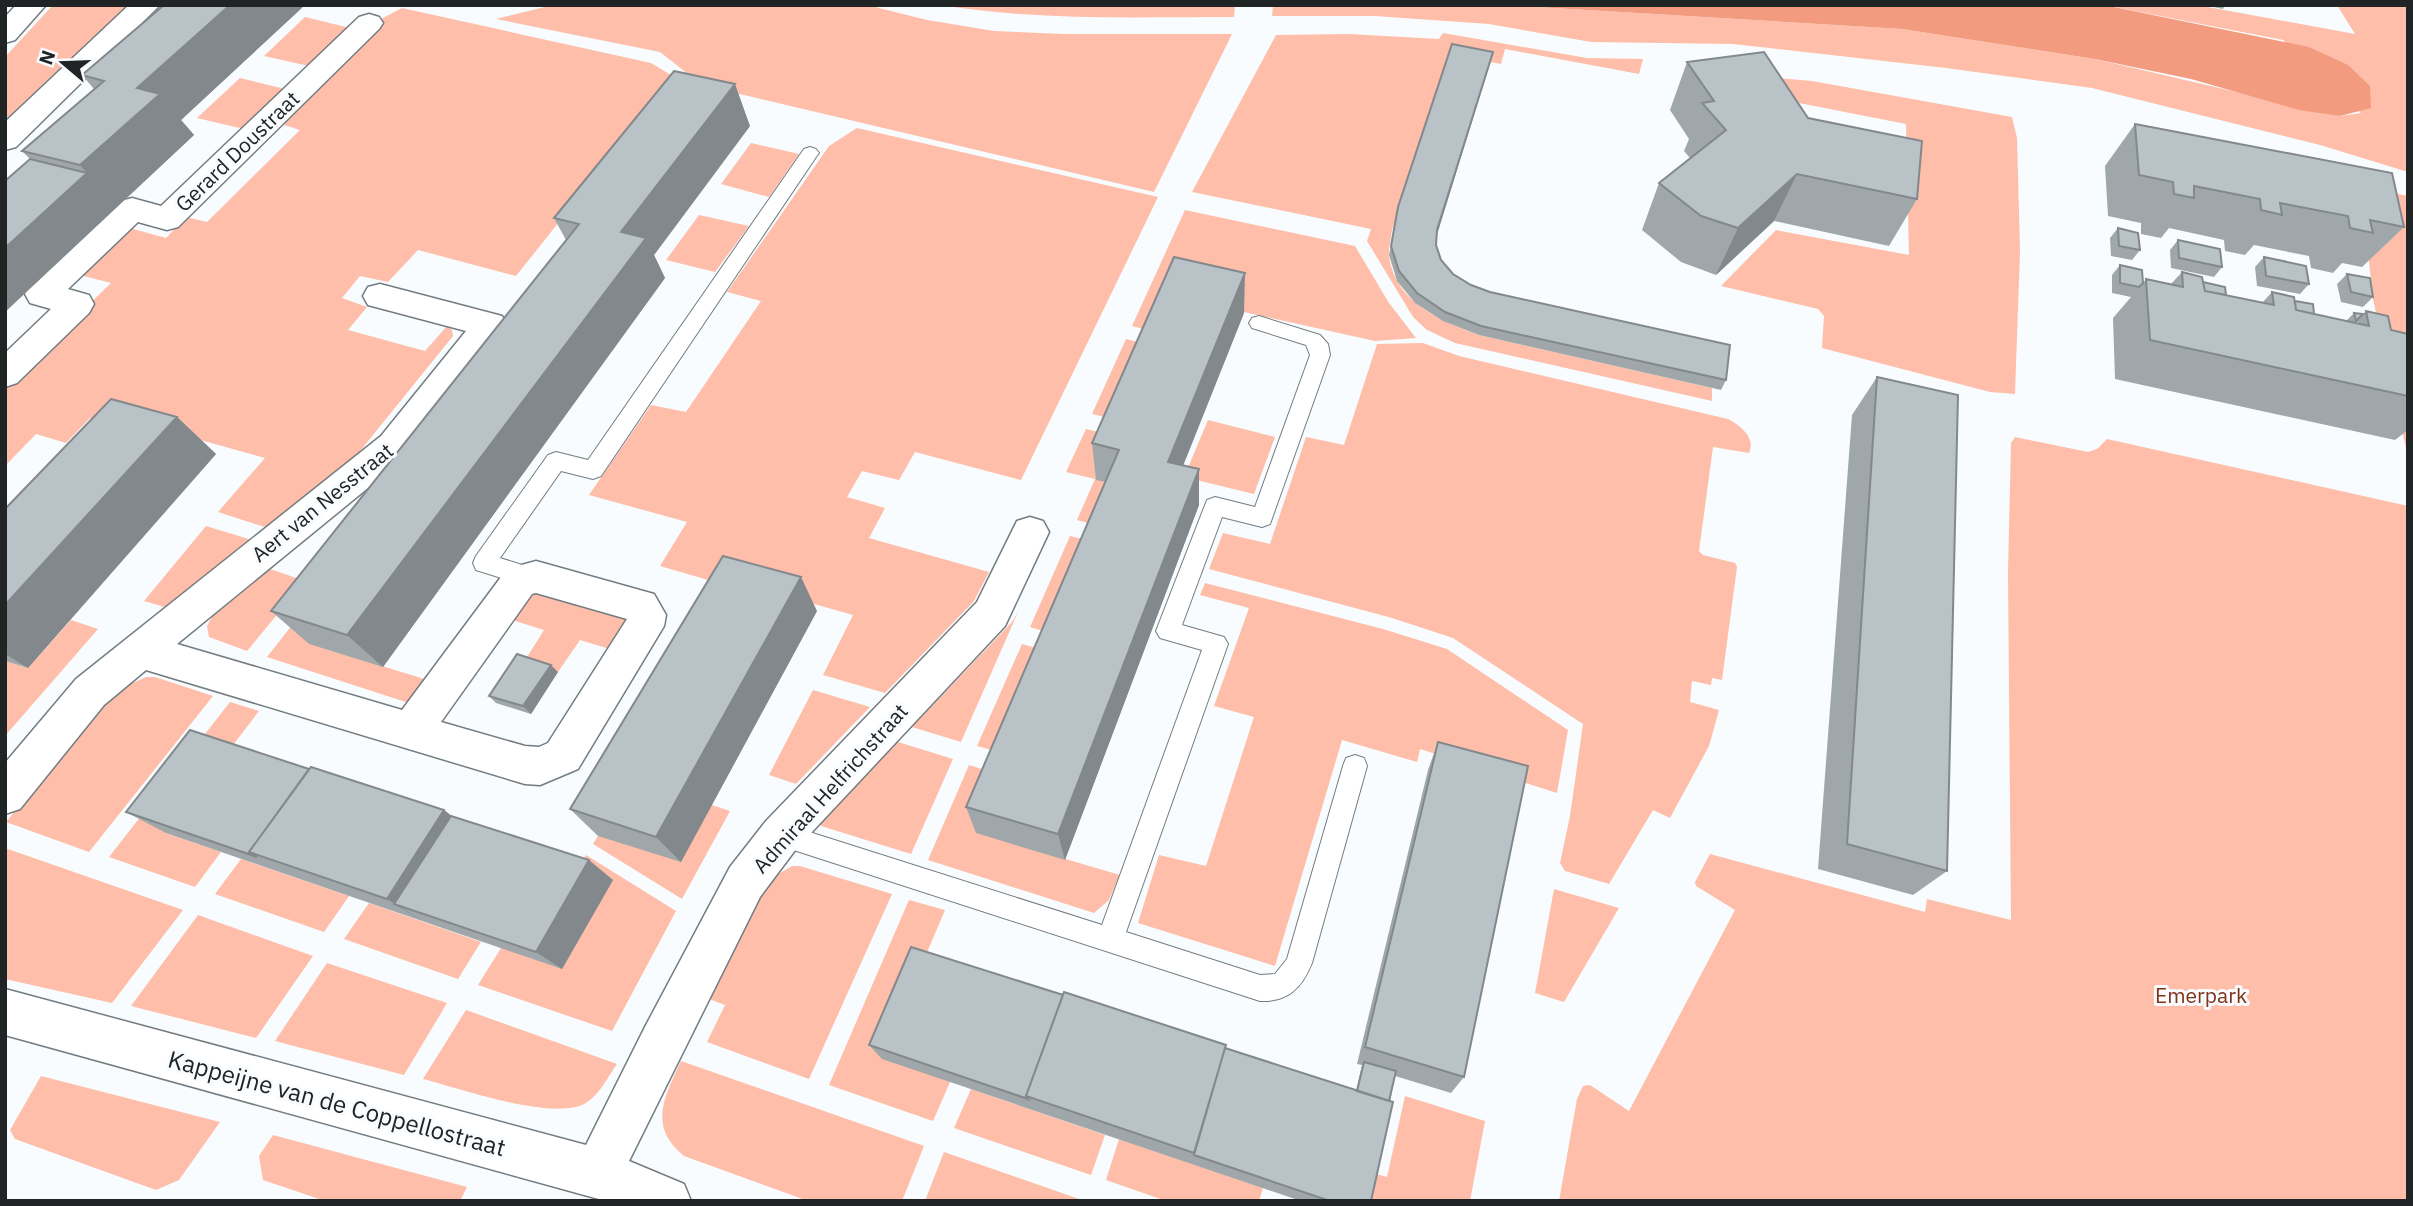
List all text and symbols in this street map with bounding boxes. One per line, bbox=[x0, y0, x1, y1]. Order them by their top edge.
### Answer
north arrow bbox=[28, 28, 98, 98]
text: N bbox=[33, 47, 61, 68]
street label: Gerard Doustraat bbox=[169, 85, 305, 217]
street label: Aert van Nesstraat bbox=[245, 436, 399, 568]
street label: Admiraal Helfrichstraat bbox=[746, 697, 914, 879]
park label: Emerpark bbox=[2155, 981, 2247, 1009]
street label: Kappeijne van de Coppellostraat bbox=[165, 1043, 509, 1163]

